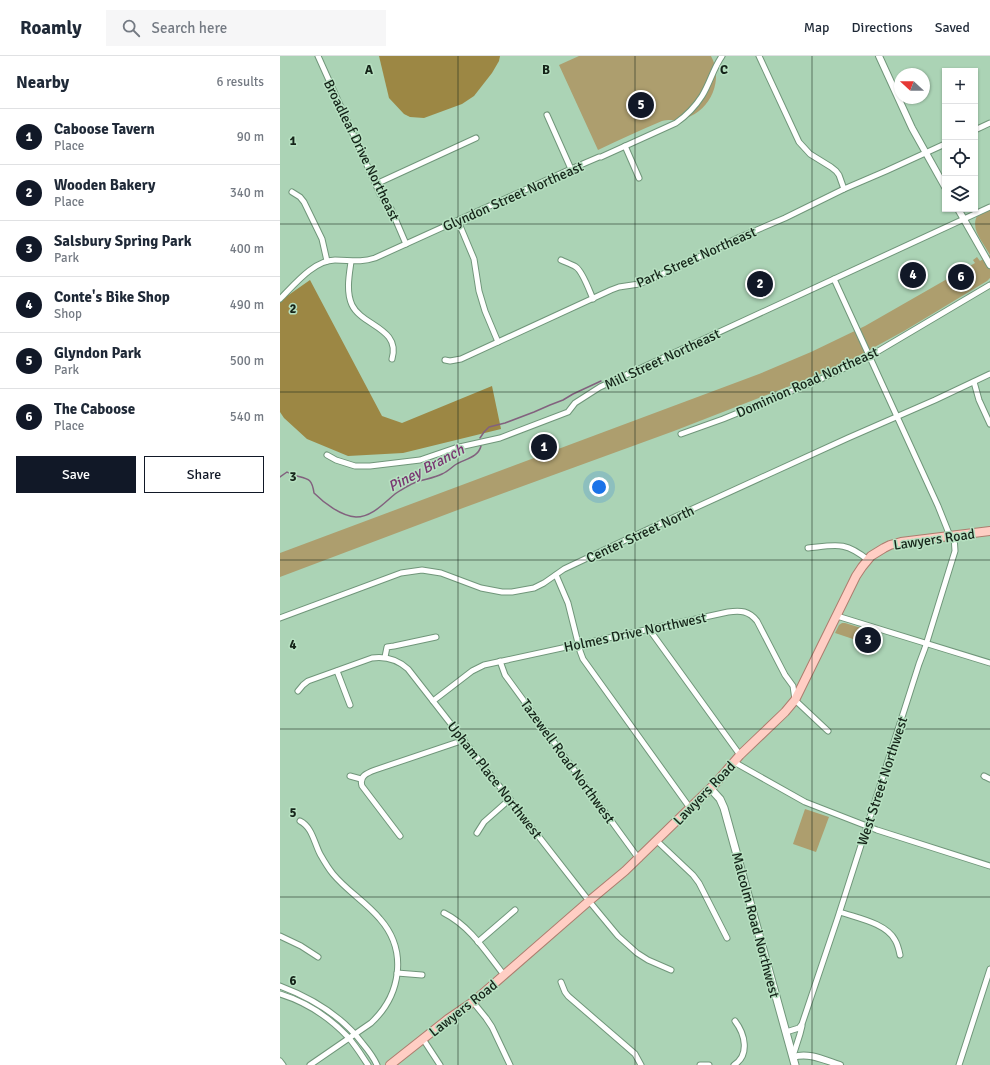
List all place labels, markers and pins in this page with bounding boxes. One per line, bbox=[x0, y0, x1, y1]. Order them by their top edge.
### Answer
pin: 5 bbox=[628, 90, 654, 120]
pin: 4 bbox=[900, 260, 926, 290]
pin: 6 bbox=[948, 262, 974, 292]
pin: 2 bbox=[747, 269, 773, 299]
pin: 1 bbox=[531, 432, 557, 462]
pin: 3 bbox=[855, 625, 881, 655]

